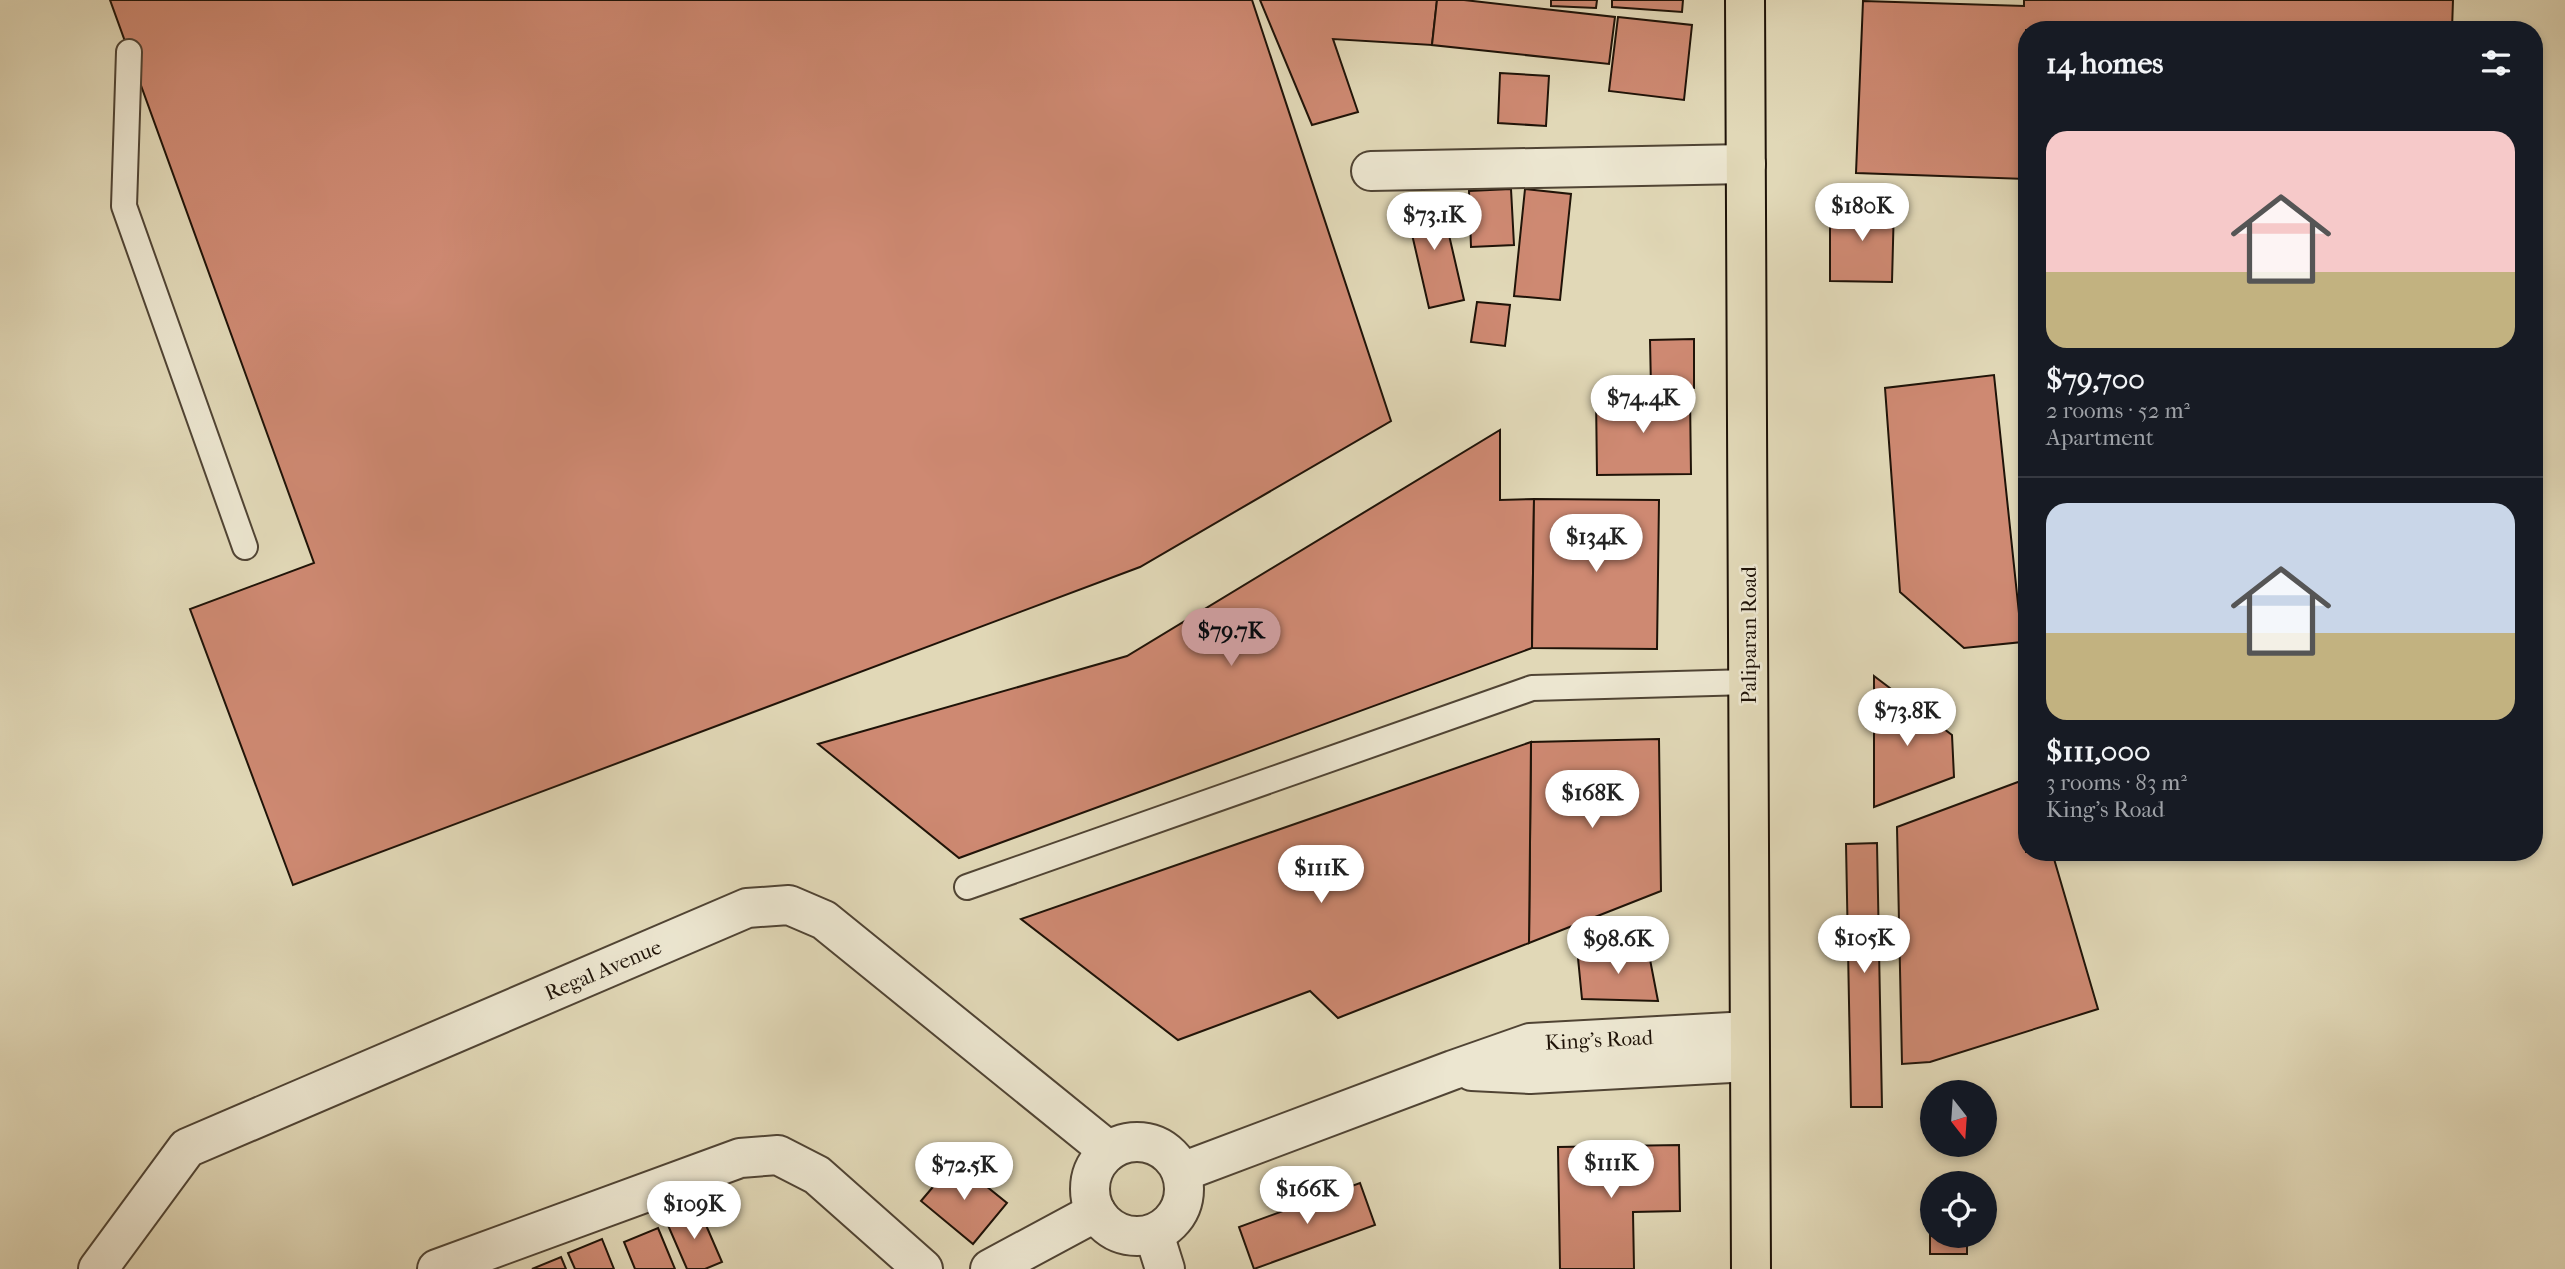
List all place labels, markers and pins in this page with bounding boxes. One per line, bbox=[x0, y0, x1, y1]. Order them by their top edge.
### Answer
pin: $180K bbox=[1813, 184, 1911, 243]
pin: $73.1K bbox=[1377, 192, 1491, 252]
pin: $74.4K bbox=[1586, 376, 1700, 435]
pin: $134K bbox=[1547, 514, 1645, 574]
pin: $79.7K bbox=[1174, 608, 1288, 668]
pin: $73.8K bbox=[1850, 688, 1964, 748]
pin: $168K bbox=[1543, 770, 1641, 830]
pin: $111K bbox=[1272, 846, 1370, 905]
pin: $98.6K bbox=[1561, 916, 1675, 976]
pin: $105K bbox=[1815, 916, 1913, 975]
pin: $111K bbox=[1562, 1140, 1660, 1200]
pin: $72.5K bbox=[907, 1142, 1021, 1202]
pin: $166K bbox=[1258, 1166, 1356, 1226]
pin: $109K bbox=[645, 1182, 743, 1241]

